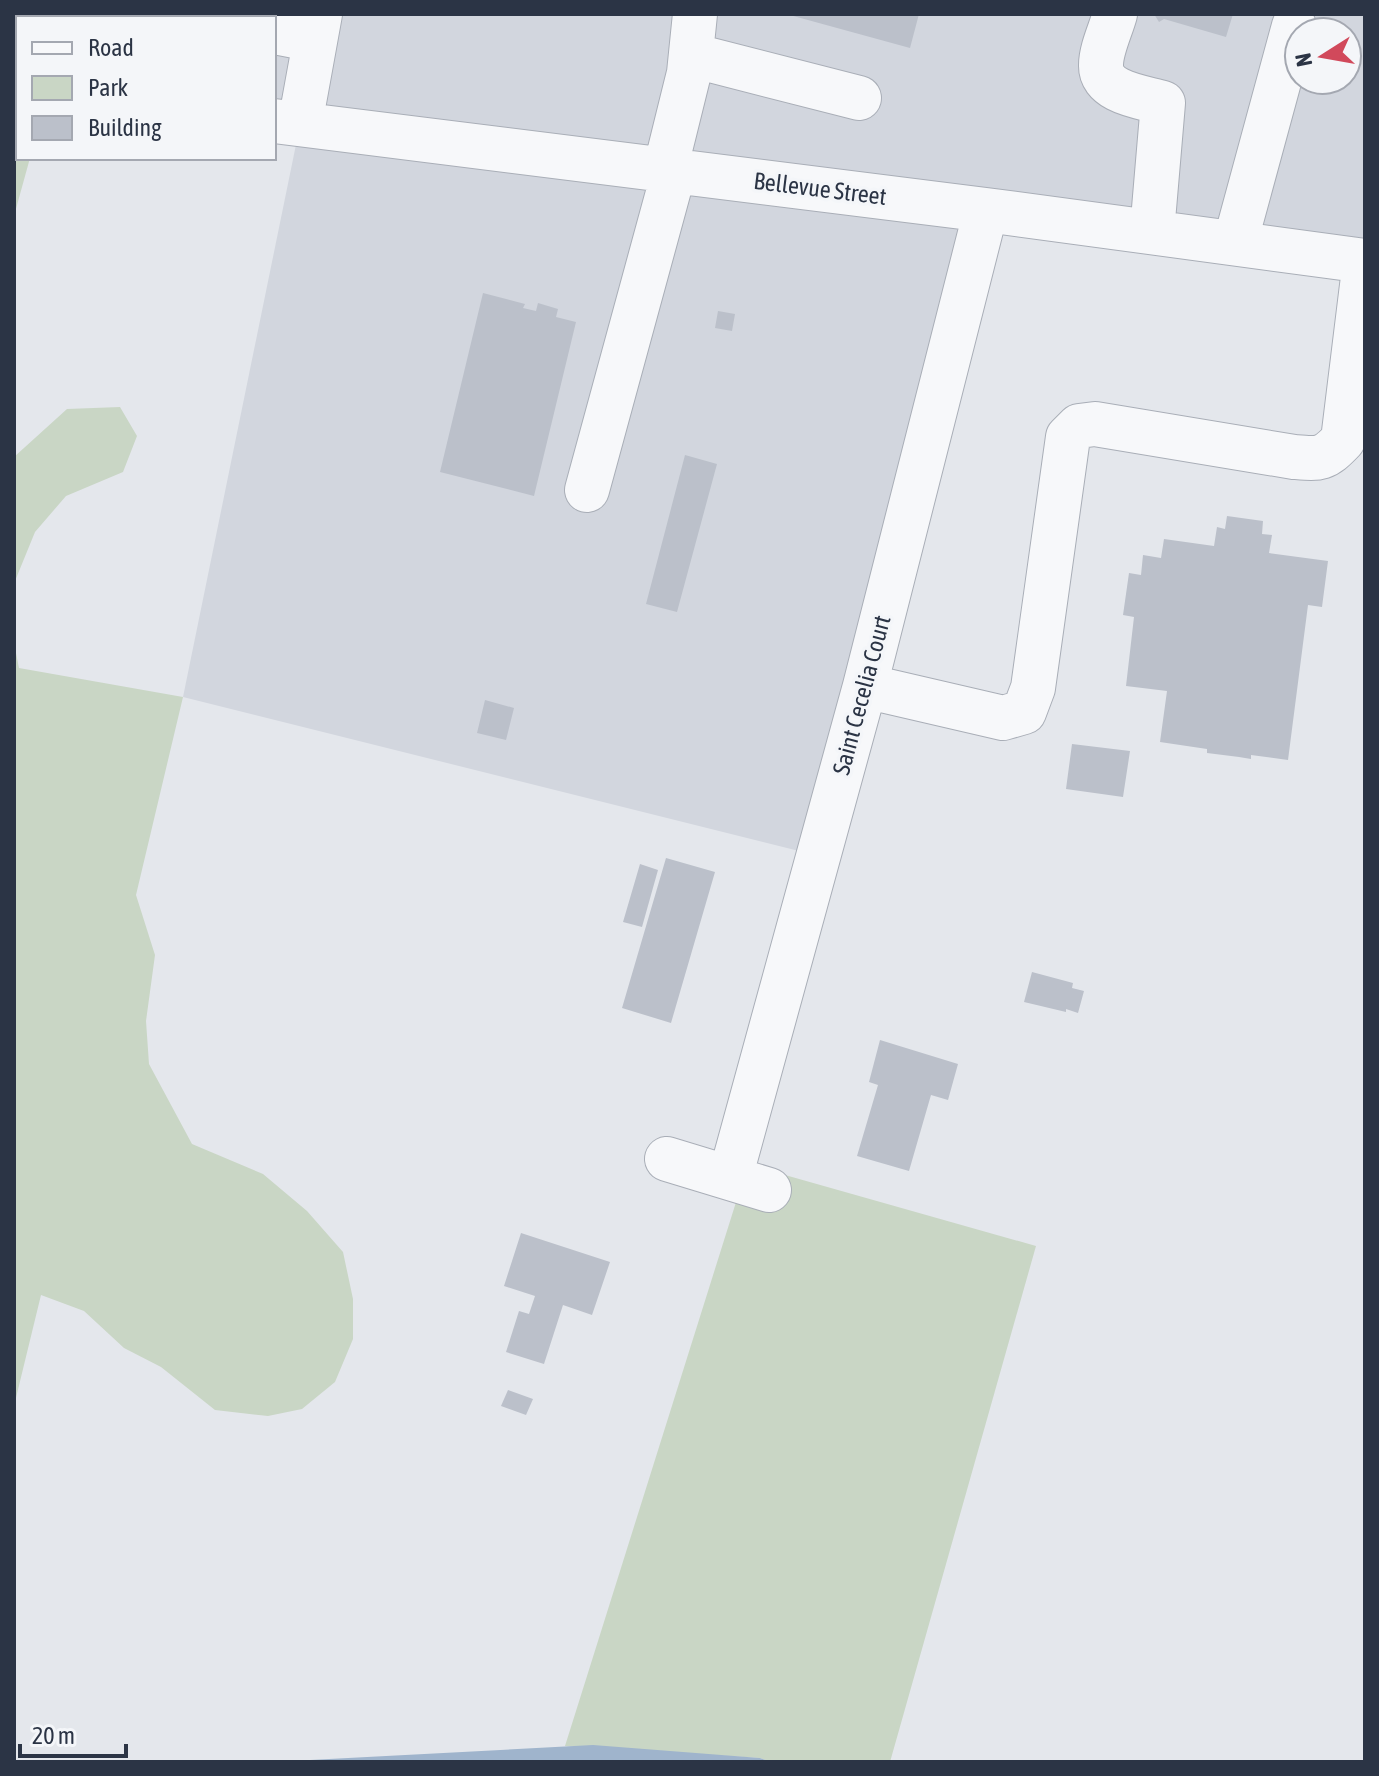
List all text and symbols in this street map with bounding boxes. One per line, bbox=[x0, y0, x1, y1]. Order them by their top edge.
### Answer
legend bbox=[16, 16, 276, 160]
north arrow bbox=[1283, 16, 1363, 96]
text: Road bbox=[88, 34, 134, 61]
text: N bbox=[1289, 51, 1317, 69]
text: Park bbox=[88, 74, 129, 101]
text: Building bbox=[88, 114, 162, 141]
street label: Bellevue Street bbox=[752, 167, 888, 210]
street label: Saint Cecelia Court bbox=[827, 612, 896, 777]
scale bar bbox=[20, 1708, 126, 1758]
text: 20 m bbox=[32, 1722, 75, 1749]

